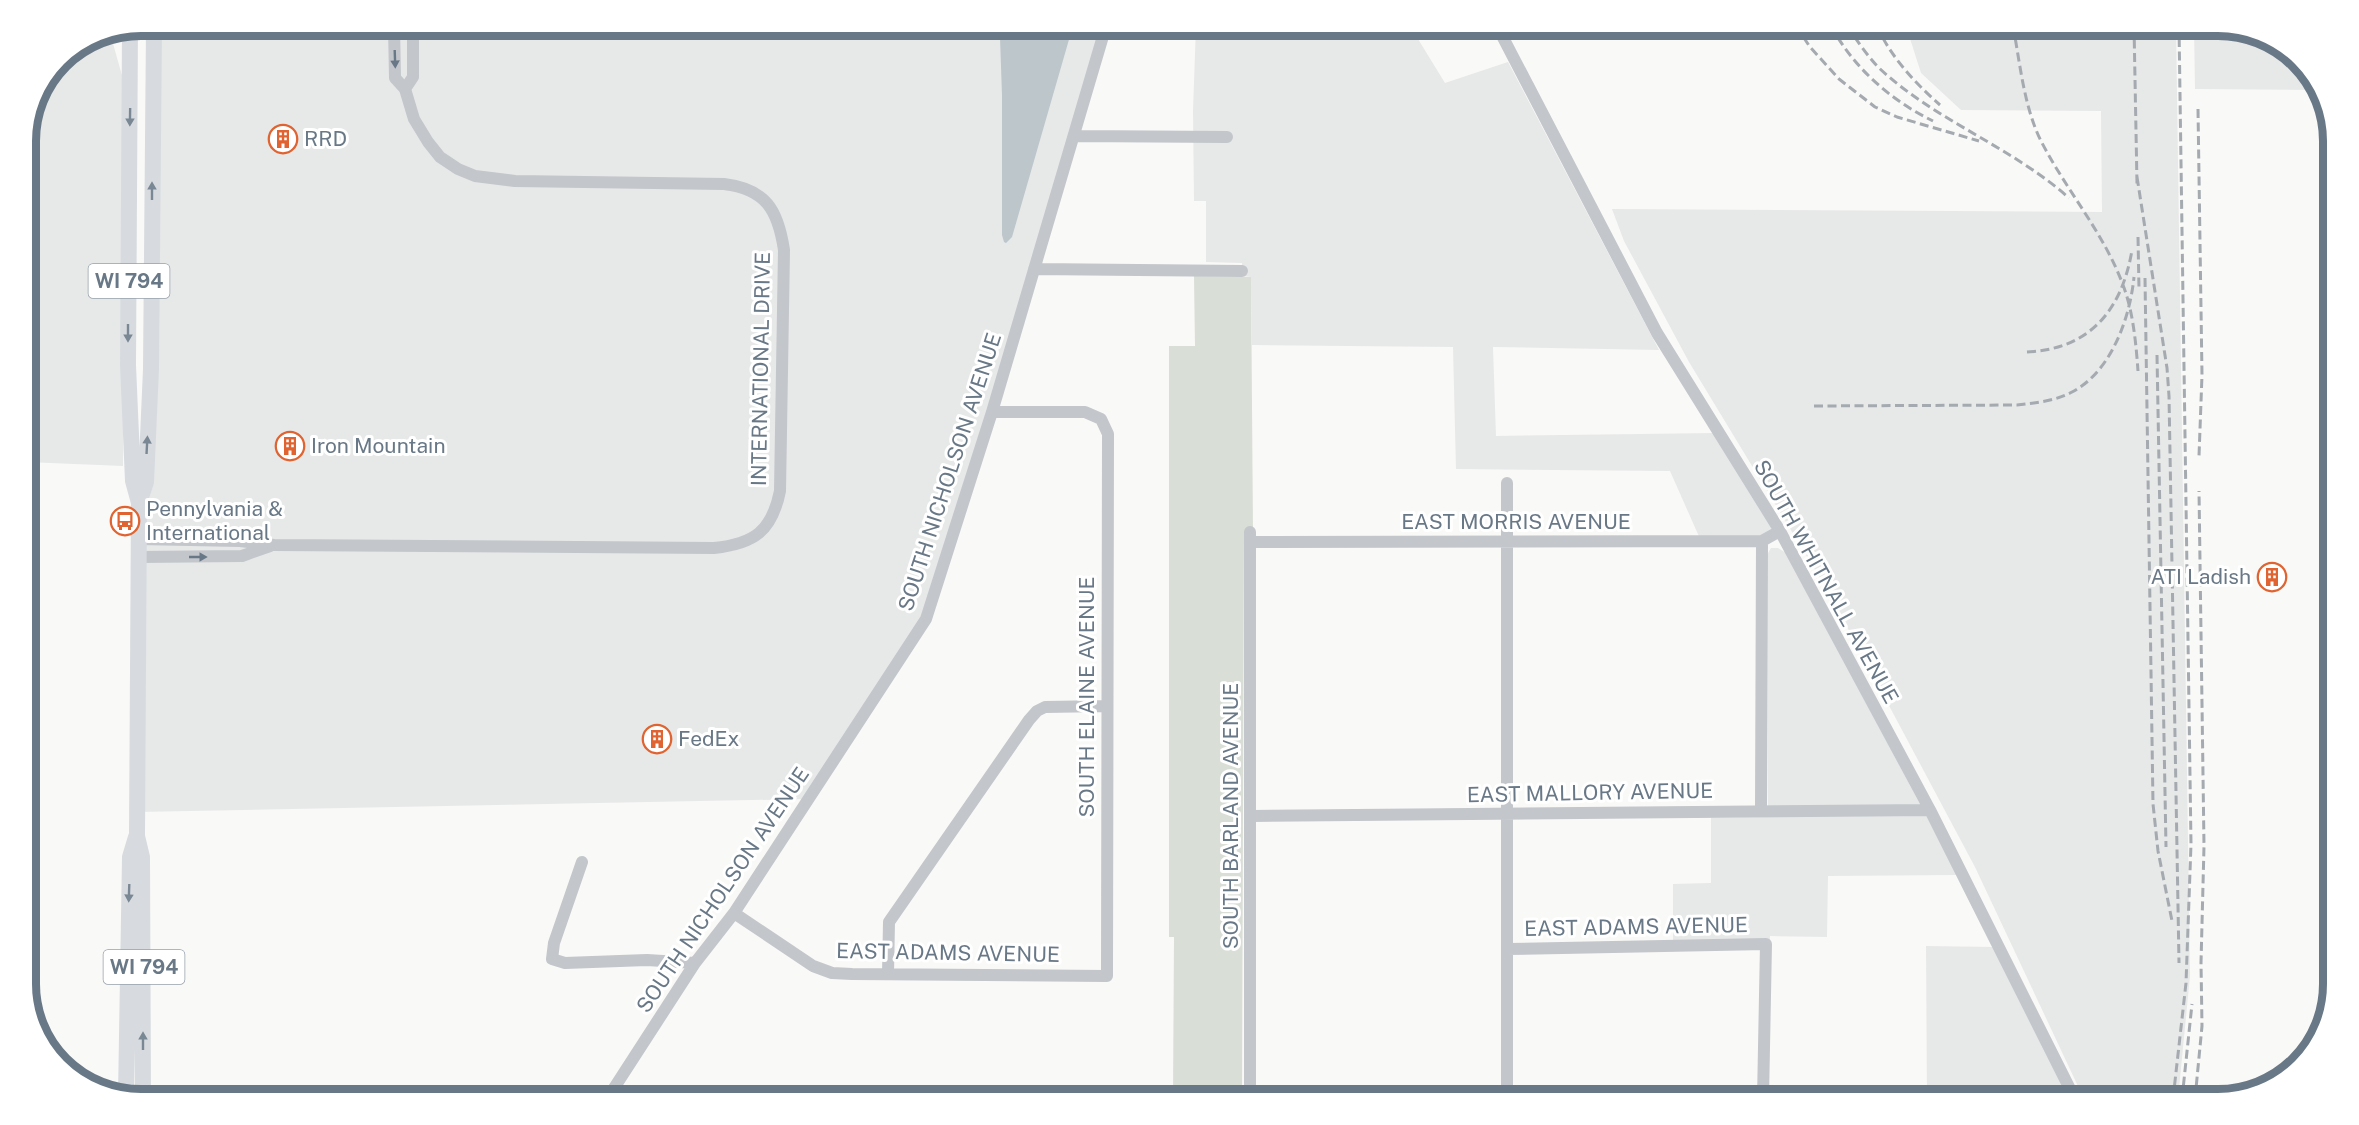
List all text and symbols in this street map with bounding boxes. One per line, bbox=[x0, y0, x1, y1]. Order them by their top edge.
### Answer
one-way arrow bbox=[390, 49, 399, 68]
one-way arrow bbox=[125, 107, 134, 126]
building icon: RRD bbox=[267, 123, 299, 155]
place label: RRD bbox=[304, 126, 347, 151]
one-way arrow bbox=[147, 181, 157, 200]
street label: INTERNATIONAL DRIVE bbox=[746, 252, 775, 486]
road number: WI 794 bbox=[88, 264, 170, 298]
one-way arrow bbox=[123, 323, 133, 342]
street label: SOUTH NICHOLSON AVENUE bbox=[893, 330, 1006, 614]
building icon: Iron Mountain bbox=[274, 430, 306, 462]
place label: Iron Mountain bbox=[311, 433, 446, 458]
one-way arrow bbox=[143, 436, 152, 455]
street label: SOUTH WHITNALL AVENUE bbox=[1749, 456, 1904, 708]
place label: Pennylvania & International bbox=[146, 496, 283, 545]
bus stop icon: Pennylvania & International bbox=[109, 505, 141, 537]
street label: EAST MORRIS AVENUE bbox=[1401, 509, 1631, 534]
one-way arrow bbox=[188, 552, 207, 562]
building icon: ATI Ladish bbox=[2256, 561, 2288, 593]
place label: ATI Ladish bbox=[2150, 564, 2251, 589]
street label: SOUTH ELAINE AVENUE bbox=[1074, 577, 1099, 817]
street label: SOUTH BARLAND AVENUE bbox=[1218, 683, 1243, 949]
building icon: FedEx bbox=[641, 723, 673, 755]
place label: FedEx bbox=[678, 726, 739, 751]
street label: SOUTH NICHOLSON AVENUE bbox=[631, 762, 814, 1017]
street label: EAST MALLORY AVENUE bbox=[1467, 778, 1713, 807]
one-way arrow bbox=[124, 884, 134, 903]
street label: EAST ADAMS AVENUE bbox=[1524, 912, 1748, 941]
street label: EAST ADAMS AVENUE bbox=[836, 938, 1060, 967]
road number: WI 794 bbox=[104, 950, 184, 984]
one-way arrow bbox=[139, 1031, 148, 1050]

